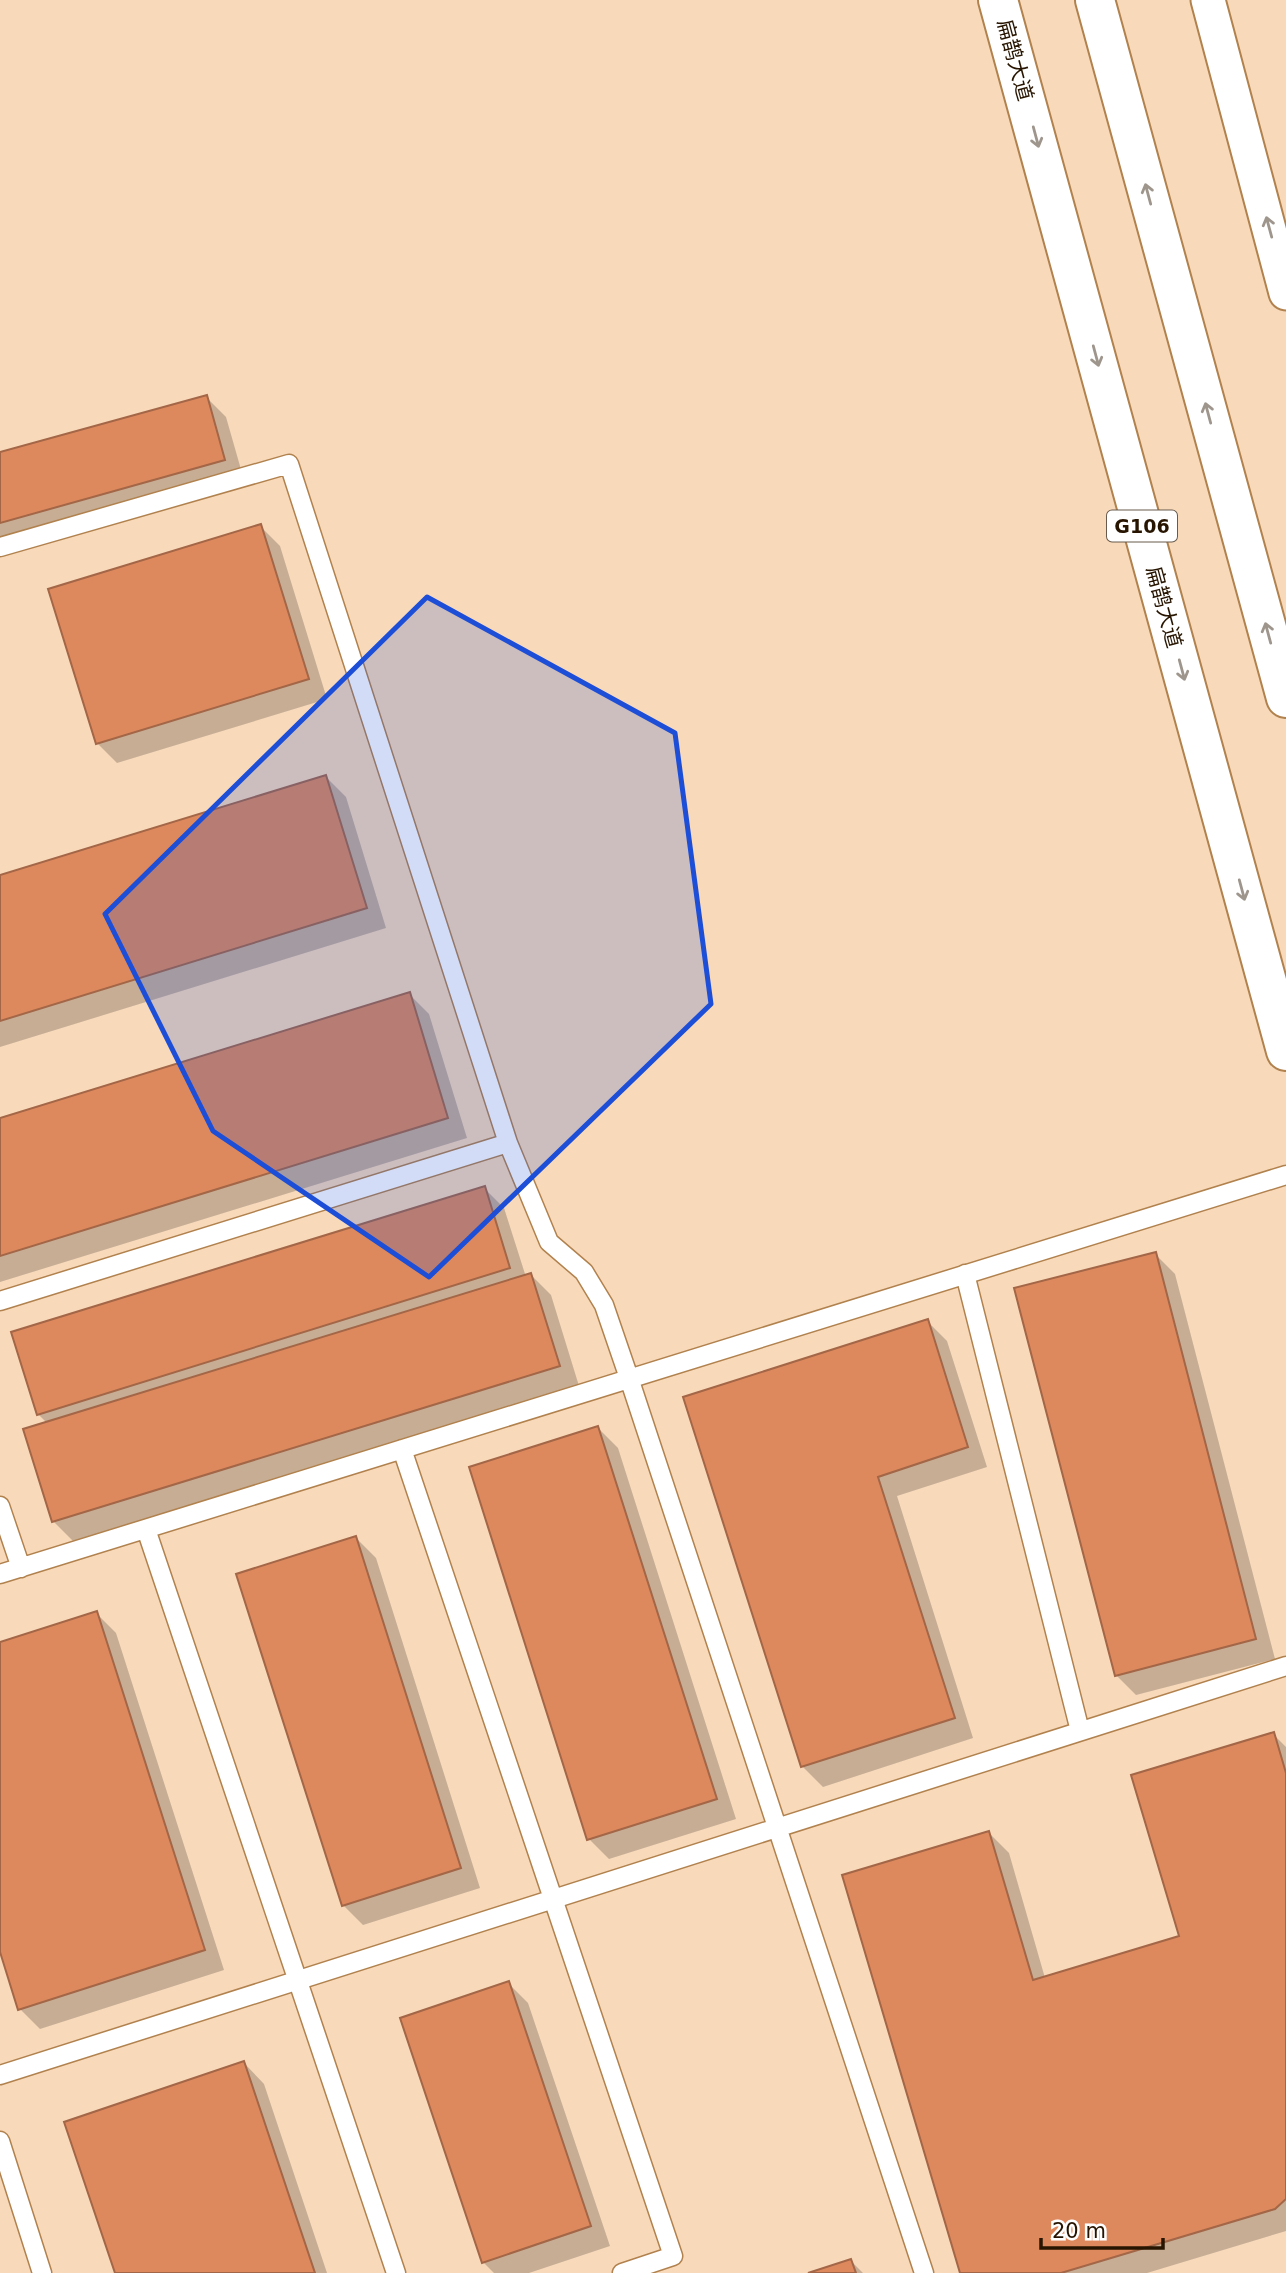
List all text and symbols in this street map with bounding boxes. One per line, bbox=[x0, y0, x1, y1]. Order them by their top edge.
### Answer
street label: 扁鹊大道 bbox=[993, 16, 1037, 104]
one-way arrow bbox=[1030, 125, 1043, 148]
one-way arrow bbox=[1141, 183, 1154, 206]
one-way arrow bbox=[1261, 216, 1274, 238]
one-way arrow bbox=[1090, 344, 1103, 367]
one-way arrow bbox=[1201, 402, 1214, 425]
road number: G106 bbox=[1107, 510, 1177, 541]
street label: 扁鹊大道 bbox=[1142, 563, 1186, 651]
one-way arrow bbox=[1261, 622, 1274, 644]
one-way arrow bbox=[1176, 658, 1189, 681]
one-way arrow bbox=[1236, 878, 1249, 900]
scale bar bbox=[1041, 2206, 1164, 2250]
text: 20 m bbox=[1052, 2219, 1106, 2243]

